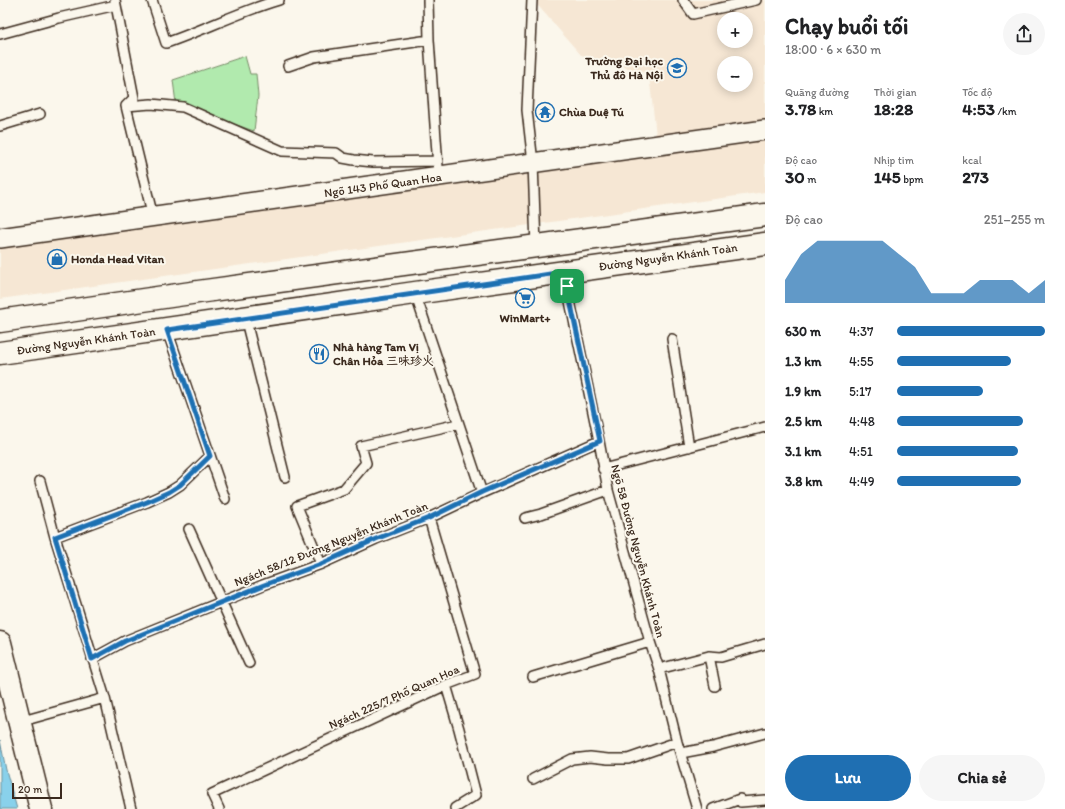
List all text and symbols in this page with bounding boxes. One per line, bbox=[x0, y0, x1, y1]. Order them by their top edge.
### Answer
map controls bbox=[717, 12, 753, 92]
button: + bbox=[717, 12, 753, 48]
text: Chạy buổi tối bbox=[785, 13, 908, 40]
button: share bbox=[1003, 13, 1045, 55]
text: 18:00 · 6 × 630 m bbox=[785, 42, 881, 57]
place label: Trường Đại học Thủ đô Hà Nội bbox=[584, 54, 664, 82]
button: − bbox=[717, 56, 753, 92]
school or university icon: Trường Đại học Thủ đô Hà Nội bbox=[666, 57, 688, 79]
text: Quãng đường bbox=[785, 86, 849, 99]
text: Thời gian bbox=[874, 86, 917, 99]
text: Tốc độ bbox=[962, 86, 992, 99]
text: 3.78 bbox=[785, 99, 816, 119]
text: 18:28 bbox=[874, 99, 913, 119]
text: 4:53 bbox=[962, 99, 995, 119]
temple icon: Chùa Duệ Tú bbox=[534, 101, 556, 123]
place label: Chùa Duệ Tú bbox=[559, 105, 624, 119]
text: km bbox=[816, 105, 833, 118]
text: /km bbox=[995, 105, 1017, 118]
text: Độ cao bbox=[785, 154, 817, 167]
text: Nhịp tim bbox=[874, 154, 914, 167]
text: kcal bbox=[962, 154, 982, 167]
text: 30 bbox=[785, 167, 805, 187]
text: 145 bbox=[874, 167, 901, 187]
text: 273 bbox=[962, 167, 989, 187]
street label: Ngõ 143 Phố Quan Hoa bbox=[323, 170, 443, 200]
text: m bbox=[805, 173, 816, 186]
text: bpm bbox=[901, 173, 924, 186]
text: Độ cao bbox=[785, 212, 823, 227]
text: 251–255 m bbox=[984, 212, 1045, 227]
street label: Đường Nguyễn Khánh Toàn bbox=[598, 240, 739, 274]
shop icon: Honda Head Vitan bbox=[46, 248, 68, 270]
place label: Honda Head Vitan bbox=[71, 252, 165, 266]
pin bbox=[550, 269, 584, 303]
icon: arrive bbox=[556, 275, 578, 297]
supermarket icon: WinMart+ bbox=[514, 287, 536, 309]
place label: WinMart+ bbox=[499, 311, 551, 325]
street label: Đường Nguyễn Khánh Toàn bbox=[16, 324, 157, 358]
text: 630 m bbox=[785, 324, 821, 339]
text: 4:37 bbox=[849, 324, 874, 339]
place label: Nhà hàng Tam Vị Chân Hỏa 三味珍火 bbox=[333, 340, 434, 368]
restaurant icon: Nhà hàng Tam Vị Chân Hỏa 三味珍火 bbox=[308, 343, 330, 365]
text: 1.3 km bbox=[785, 354, 821, 369]
text: 4:55 bbox=[849, 354, 874, 369]
text: 1.9 km bbox=[785, 384, 821, 399]
text: 5:17 bbox=[849, 384, 872, 399]
text: 2.5 km bbox=[785, 414, 822, 429]
text: 4:48 bbox=[849, 414, 875, 429]
text: 3.1 km bbox=[785, 444, 821, 459]
text: 4:51 bbox=[849, 444, 873, 459]
street label: Ngõ 58 Đường Nguyễn Khánh Toàn bbox=[608, 463, 668, 640]
text: 3.8 km bbox=[785, 474, 823, 489]
text: 4:49 bbox=[849, 474, 875, 489]
street label: Ngách 58/12 Đường Nguyễn Khánh Toàn bbox=[232, 498, 430, 589]
street label: Ngách 225/7 Phố Quan Hoa bbox=[327, 662, 462, 732]
button: Lưu bbox=[785, 755, 911, 801]
button: Chia sẻ bbox=[919, 755, 1045, 801]
scale bar bbox=[12, 781, 62, 800]
text: 20 m bbox=[18, 783, 42, 796]

